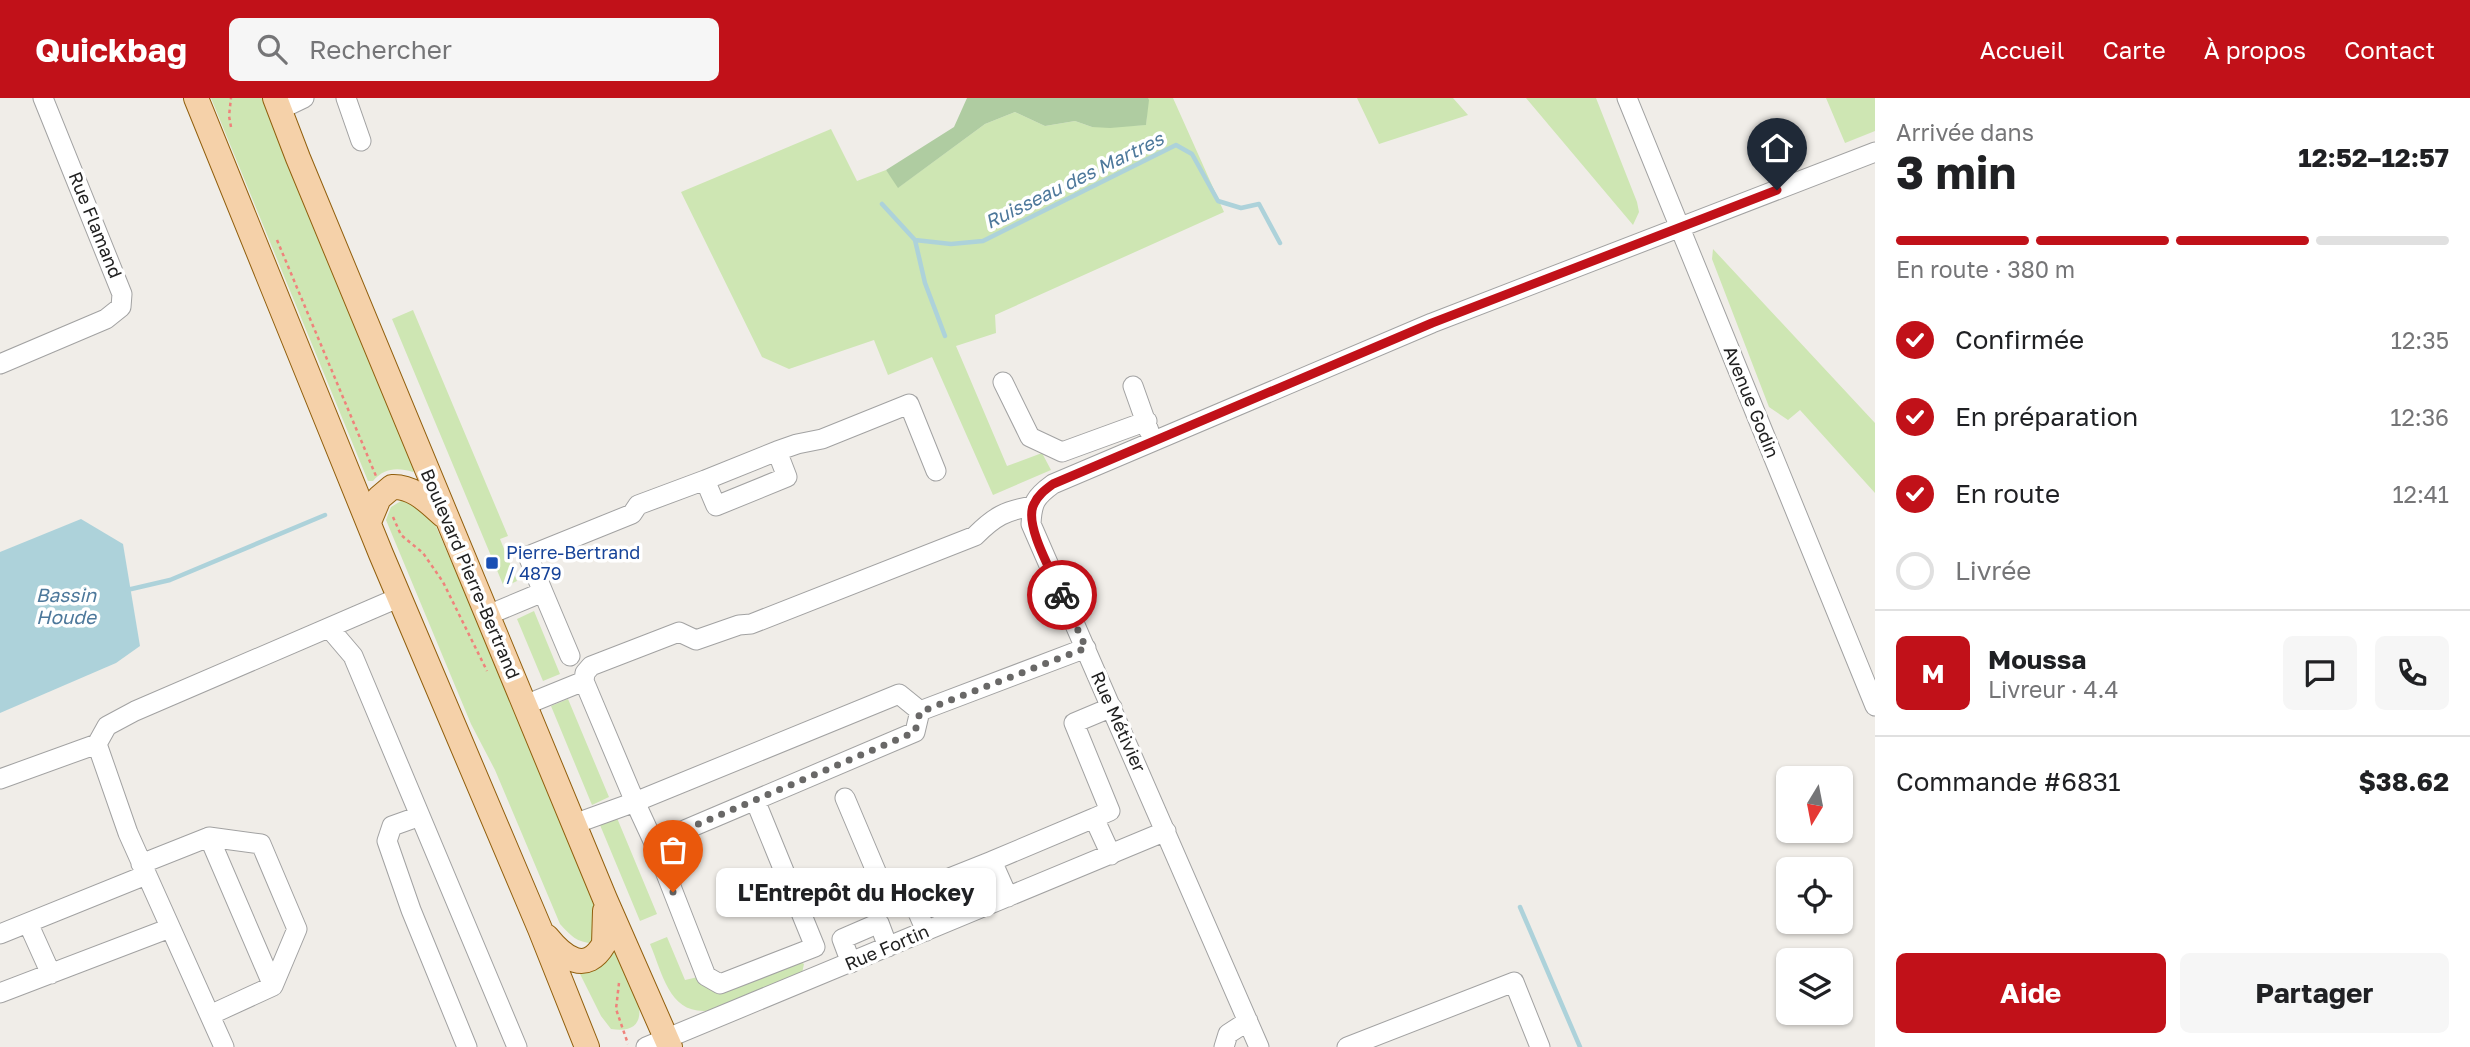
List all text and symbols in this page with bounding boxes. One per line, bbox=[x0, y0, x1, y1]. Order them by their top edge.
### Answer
search box bbox=[229, 18, 719, 81]
text: Quickbag bbox=[35, 30, 187, 69]
icon: search bbox=[253, 30, 291, 68]
text: Rechercher bbox=[309, 34, 452, 65]
text: Accueil bbox=[1980, 35, 2064, 64]
text: Carte bbox=[2102, 35, 2166, 64]
text: À propos bbox=[2204, 35, 2306, 64]
text: Contact bbox=[2344, 35, 2435, 64]
pin bbox=[1747, 118, 1807, 190]
text: Arrivée dans bbox=[1896, 118, 2034, 146]
water label: Ruisseau des Martres bbox=[981, 126, 1168, 233]
icon: home bbox=[1758, 129, 1796, 167]
text: 12:52–12:57 bbox=[2298, 142, 2449, 173]
text: 3 min bbox=[1896, 144, 2016, 199]
street label: Rue Flamand bbox=[65, 168, 127, 281]
text: En route · 380 m bbox=[1896, 255, 2075, 283]
icon: check bbox=[1896, 321, 1934, 359]
text: Confirmée bbox=[1955, 324, 2084, 355]
text: 12:35 bbox=[2391, 326, 2449, 354]
street label: Avenue Godin bbox=[1720, 343, 1784, 461]
icon: check bbox=[1896, 398, 1934, 436]
text: En préparation bbox=[1955, 401, 2138, 432]
text: 12:36 bbox=[2390, 403, 2449, 431]
street label: Boulevard Pierre-Bertrand bbox=[417, 465, 525, 682]
icon: check bbox=[1896, 475, 1934, 513]
text: En route bbox=[1955, 478, 2060, 509]
text: 12:41 bbox=[2392, 480, 2449, 508]
place label: Pierre-Bertrand / 4879 bbox=[506, 541, 640, 584]
marker: Pierre-Bertrand / 4879 bbox=[484, 555, 500, 571]
text: Livrée bbox=[1955, 555, 2031, 586]
courier bbox=[1027, 560, 1097, 630]
icon: bike bbox=[1043, 576, 1081, 614]
water label: Bassin Houde bbox=[36, 583, 98, 628]
button: chat bbox=[2283, 636, 2357, 710]
button: phone bbox=[2375, 636, 2449, 710]
text: Moussa bbox=[1988, 644, 2086, 675]
text: M bbox=[1921, 658, 1945, 689]
street label: Rue Métivier bbox=[1087, 668, 1151, 775]
text: Livreur · 4.4 bbox=[1988, 675, 2118, 703]
north arrow bbox=[1776, 766, 1853, 844]
map controls bbox=[1776, 766, 1853, 1025]
text: Commande #6831 bbox=[1896, 766, 2121, 797]
text: $38.62 bbox=[2358, 766, 2449, 797]
pin bbox=[643, 820, 703, 892]
icon: bag bbox=[654, 831, 692, 869]
button: locate bbox=[1776, 857, 1853, 934]
callout: L'Entrepôt du Hockey bbox=[715, 868, 995, 916]
text: L'Entrepôt du Hockey bbox=[738, 878, 974, 906]
street label: Rue Fortin bbox=[841, 919, 932, 975]
button: layers bbox=[1776, 948, 1853, 1025]
button: Aide bbox=[1896, 953, 2166, 1033]
button: Partager bbox=[2180, 953, 2449, 1033]

